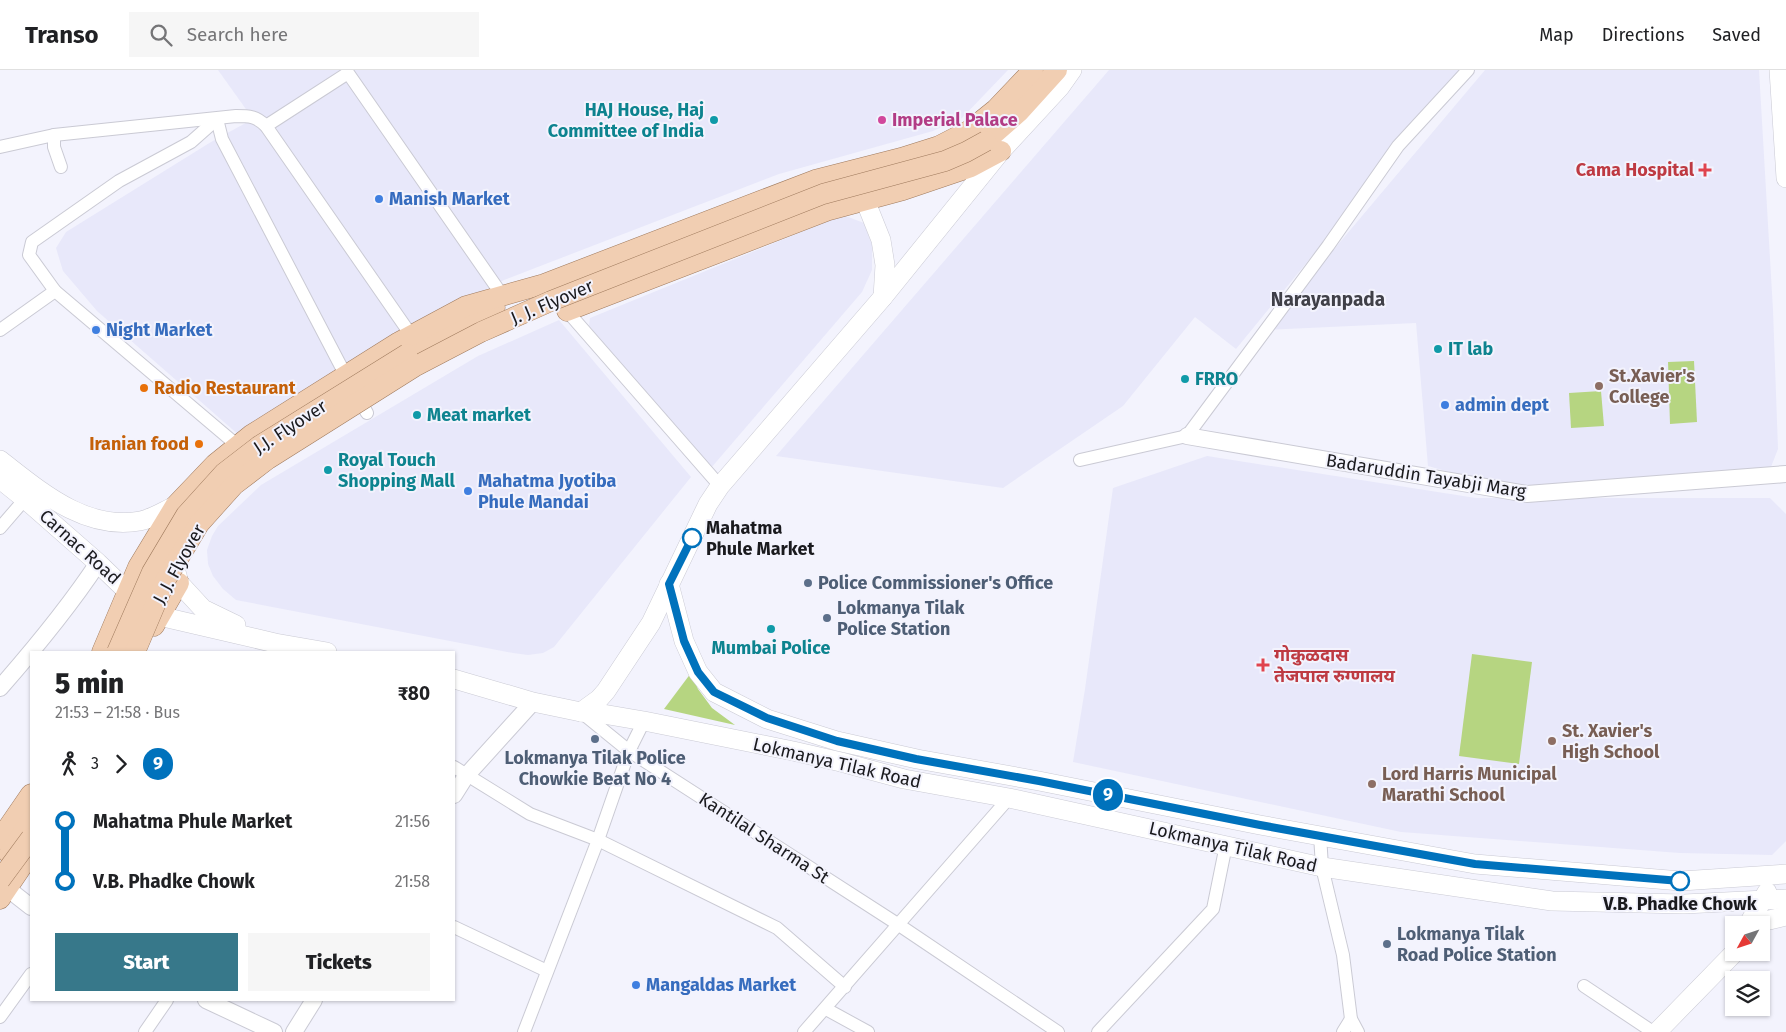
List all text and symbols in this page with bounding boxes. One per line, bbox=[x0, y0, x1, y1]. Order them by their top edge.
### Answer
search box bbox=[129, 12, 479, 57]
text: Transo bbox=[25, 21, 99, 49]
icon: search bbox=[147, 21, 175, 49]
text: Search here bbox=[187, 23, 288, 46]
text: Map bbox=[1539, 24, 1574, 46]
text: Directions bbox=[1602, 24, 1684, 46]
text: Saved bbox=[1712, 24, 1761, 46]
place label: HAJ House, Haj Committee of India bbox=[548, 99, 704, 142]
place label: Imperial Palace bbox=[892, 109, 1018, 131]
marker: HAJ House, Haj Committee of India bbox=[708, 114, 720, 126]
marker: Imperial Palace bbox=[876, 114, 888, 126]
place label: Cama Hospital bbox=[1576, 159, 1695, 181]
marker: Cama Hospital bbox=[1698, 163, 1712, 177]
place label: Manish Market bbox=[389, 188, 511, 210]
marker: Manish Market bbox=[373, 193, 385, 205]
street label: J. J. Flyover bbox=[507, 275, 597, 329]
district label: Narayanpada bbox=[1271, 288, 1385, 311]
place label: Night Market bbox=[106, 319, 213, 341]
marker: Night Market bbox=[90, 324, 102, 336]
place label: IT lab bbox=[1448, 338, 1493, 360]
marker: IT lab bbox=[1432, 343, 1444, 355]
place label: St.Xavier's College bbox=[1609, 365, 1695, 408]
place label: FRRO bbox=[1195, 368, 1238, 390]
marker: FRRO bbox=[1179, 373, 1191, 385]
place label: Radio Restaurant bbox=[154, 377, 297, 399]
marker: St.Xavier's College bbox=[1593, 380, 1605, 392]
marker: Radio Restaurant bbox=[138, 382, 150, 394]
place label: admin dept bbox=[1455, 394, 1550, 416]
street label: J.J. Flyover bbox=[249, 395, 331, 459]
marker: admin dept bbox=[1439, 399, 1451, 411]
place label: Meat market bbox=[427, 404, 532, 426]
marker: Meat market bbox=[411, 409, 423, 421]
place label: Iranian food bbox=[89, 433, 189, 455]
marker: Iranian food bbox=[193, 438, 205, 450]
place label: Royal Touch Shopping Mall bbox=[338, 449, 456, 492]
street label: Badaruddin Tayabji Marg bbox=[1324, 449, 1528, 503]
marker: Royal Touch Shopping Mall bbox=[322, 464, 334, 476]
place label: Mahatma Jyotiba Phule Mandai bbox=[478, 470, 617, 513]
marker: Mahatma Jyotiba Phule Mandai bbox=[462, 485, 474, 497]
street label: Carnac Road bbox=[35, 505, 125, 589]
place label: Mahatma Phule Market bbox=[706, 517, 815, 560]
street label: J. J. Flyover bbox=[148, 520, 210, 608]
marker: Mahatma Phule Market bbox=[682, 528, 702, 548]
place label: Police Commissioner's Office bbox=[818, 572, 1053, 594]
marker: Police Commissioner's Office bbox=[802, 577, 814, 589]
place label: Lokmanya Tilak Police Station bbox=[837, 597, 966, 640]
marker: Lokmanya Tilak Police Station bbox=[821, 612, 833, 624]
marker: Mumbai Police bbox=[765, 623, 777, 635]
place label: Mumbai Police bbox=[712, 637, 830, 659]
place label: गोकुळदास तेजपाल रुग्णालय bbox=[1274, 644, 1395, 687]
marker: गोकुळदास तेजपाल रुग्णालय bbox=[1256, 658, 1270, 672]
text: 5 min bbox=[55, 667, 124, 700]
text: ₹80 bbox=[398, 682, 430, 705]
text: 21:53 – 21:58 · Bus bbox=[55, 703, 180, 722]
place label: St. Xavier's High School bbox=[1562, 720, 1660, 763]
marker: Lokmanya Tilak Police Chowkie Beat No 4 bbox=[589, 733, 601, 745]
street label: Lokmanya Tilak Road bbox=[751, 733, 923, 793]
marker: St. Xavier's High School bbox=[1546, 735, 1558, 747]
place label: Lokmanya Tilak Police Chowkie Beat No 4 bbox=[504, 747, 686, 790]
icon: walk bbox=[55, 750, 83, 778]
icon: forward bbox=[107, 750, 135, 778]
text: 9 bbox=[153, 753, 163, 775]
text: 3 bbox=[91, 754, 99, 773]
place label: Lord Harris Municipal Marathi School bbox=[1382, 763, 1557, 806]
marker: Lord Harris Municipal Marathi School bbox=[1366, 778, 1378, 790]
line badge: 9 bbox=[1092, 779, 1124, 811]
text: 9 bbox=[1103, 784, 1113, 806]
street label: Kantilal Sharma St bbox=[695, 788, 834, 889]
text: Mahatma Phule Market bbox=[93, 810, 292, 833]
text: 21:56 bbox=[395, 812, 430, 831]
street label: Lokmanya Tilak Road bbox=[1147, 817, 1319, 877]
text: V.B. Phadke Chowk bbox=[93, 870, 255, 893]
marker: V.B. Phadke Chowk bbox=[1670, 871, 1690, 891]
text: 21:58 bbox=[395, 872, 430, 891]
place label: V.B. Phadke Chowk bbox=[1602, 893, 1758, 915]
north arrow bbox=[1725, 916, 1770, 961]
map controls bbox=[1725, 916, 1770, 1016]
place label: Lokmanya Tilak Road Police Station bbox=[1397, 923, 1557, 966]
button: Start bbox=[55, 933, 238, 991]
button: Tickets bbox=[248, 933, 430, 991]
marker: Lokmanya Tilak Road Police Station bbox=[1381, 938, 1393, 950]
button: layers bbox=[1725, 971, 1770, 1016]
place label: Mangaldas Market bbox=[646, 974, 797, 996]
marker: Mangaldas Market bbox=[630, 979, 642, 991]

